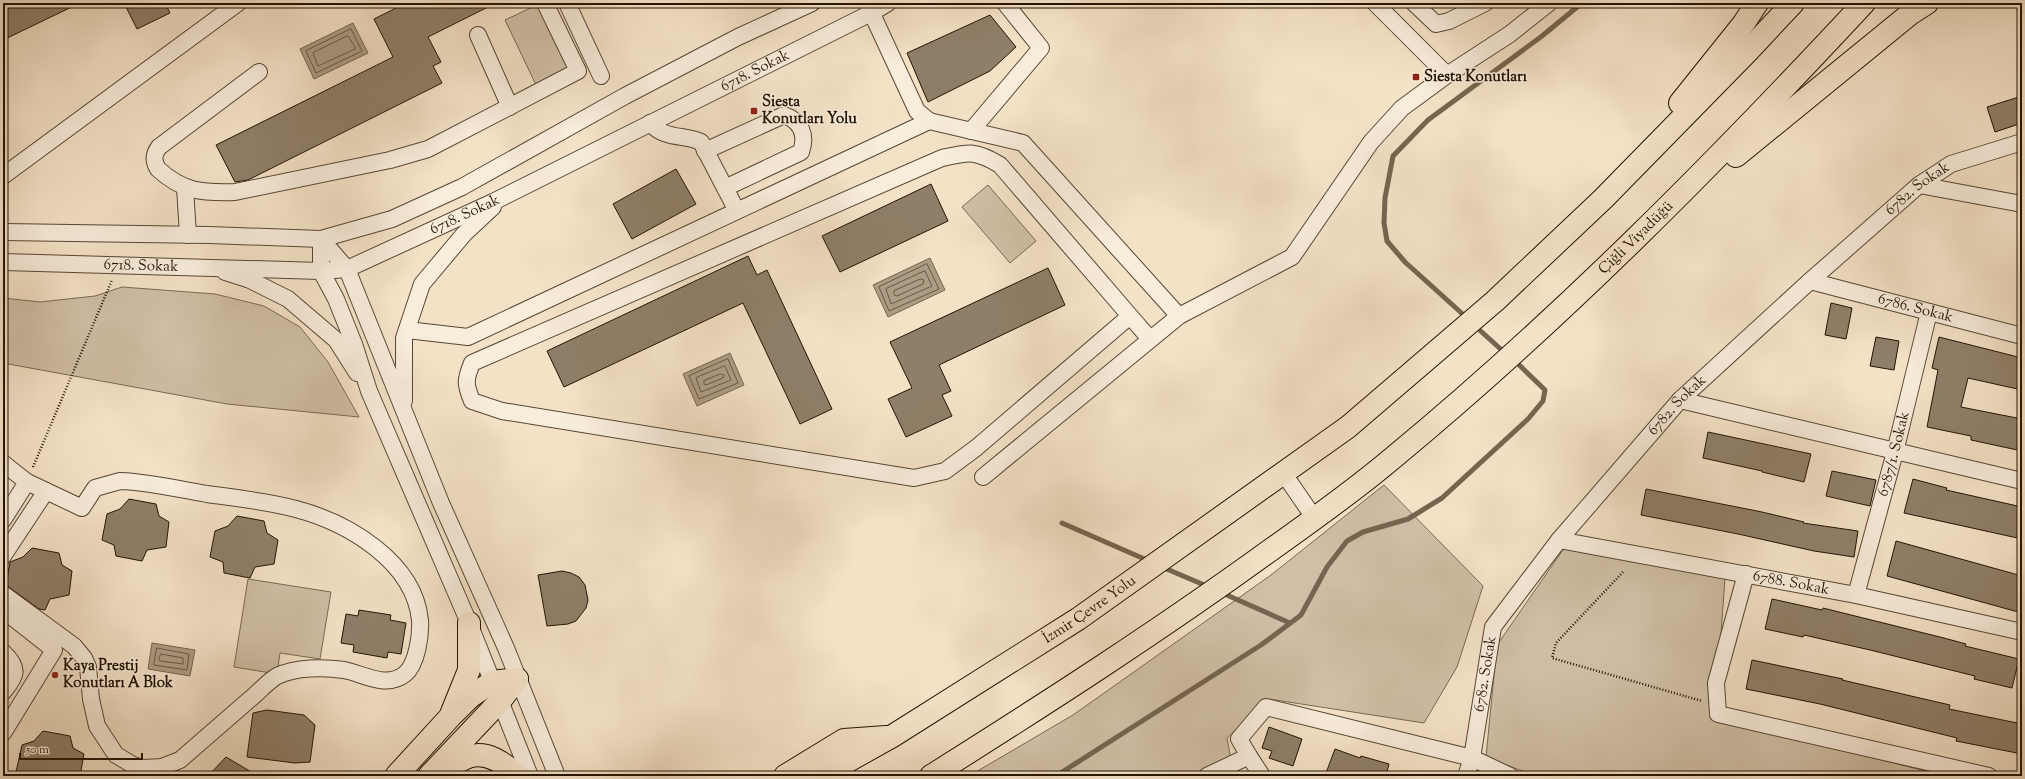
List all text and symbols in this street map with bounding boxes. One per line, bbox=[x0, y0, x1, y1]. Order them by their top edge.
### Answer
street label: 6718. Sokak bbox=[717, 45, 793, 97]
place label: Siesta Konutları bbox=[1424, 67, 1528, 88]
marker: Siesta Konutları bbox=[1411, 72, 1421, 82]
place label: Siesta Konutları Yolu bbox=[762, 92, 857, 130]
marker: Siesta Konutları Yolu bbox=[749, 106, 759, 116]
street label: 6782. Sokak bbox=[1881, 157, 1954, 220]
street label: 6718. Sokak bbox=[427, 190, 504, 240]
street label: Çiğli Viyadüğü bbox=[1594, 196, 1678, 280]
street label: 6718. Sokak bbox=[103, 254, 179, 277]
street label: 6786. Sokak bbox=[1876, 289, 1955, 328]
street label: 6782. Sokak bbox=[1643, 370, 1711, 440]
street label: 6787/1. Sokak bbox=[1873, 409, 1915, 499]
street label: 6788. Sokak bbox=[1751, 566, 1831, 600]
street label: İzmir Çevre Yolu bbox=[1039, 570, 1140, 649]
street label: 6782. Sokak bbox=[1469, 634, 1502, 714]
place label: Kaya Prestij Konutları A Blok bbox=[63, 656, 174, 694]
marker: Kaya Prestij Konutları A Blok bbox=[50, 670, 60, 680]
scale bar bbox=[20, 735, 142, 761]
text: 50 m bbox=[25, 741, 49, 759]

